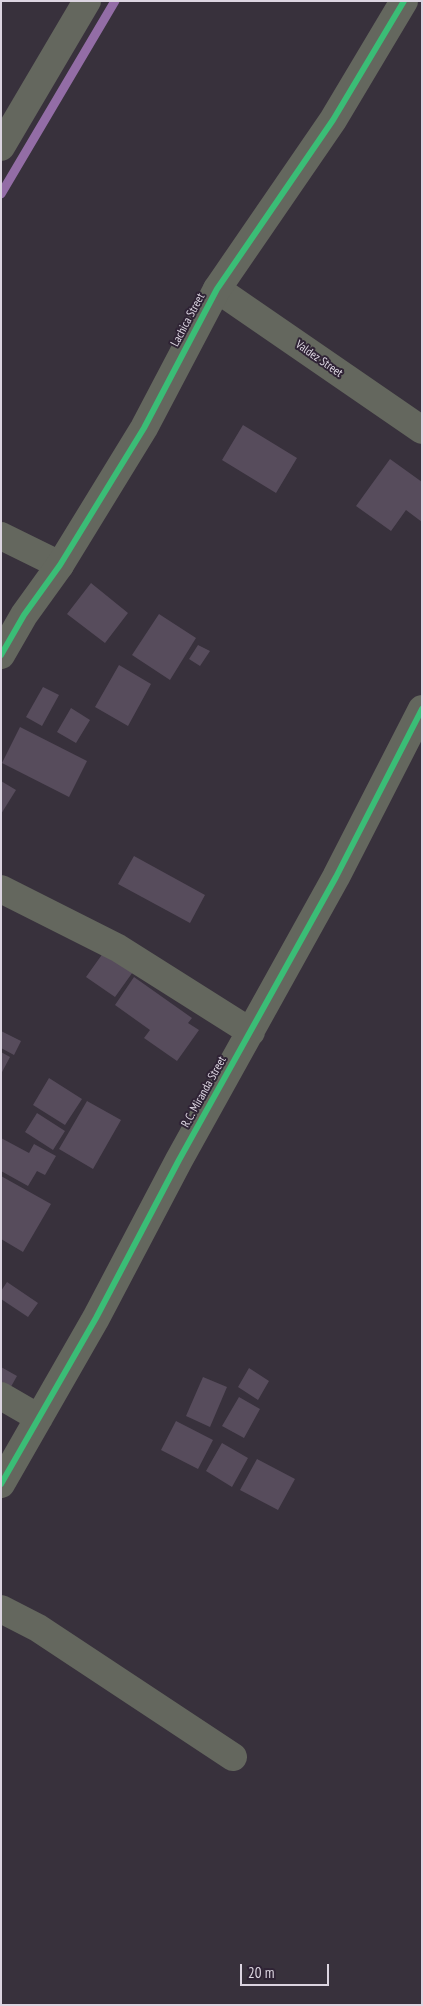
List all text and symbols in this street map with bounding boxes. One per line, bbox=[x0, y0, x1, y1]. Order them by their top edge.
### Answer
street label: Lachica Street bbox=[168, 291, 208, 349]
street label: Valdez Street bbox=[293, 337, 345, 381]
street label: R.C. Miranda Street bbox=[179, 1054, 229, 1130]
scale bar bbox=[243, 1954, 332, 1986]
text: 20 m bbox=[248, 1963, 274, 1982]

